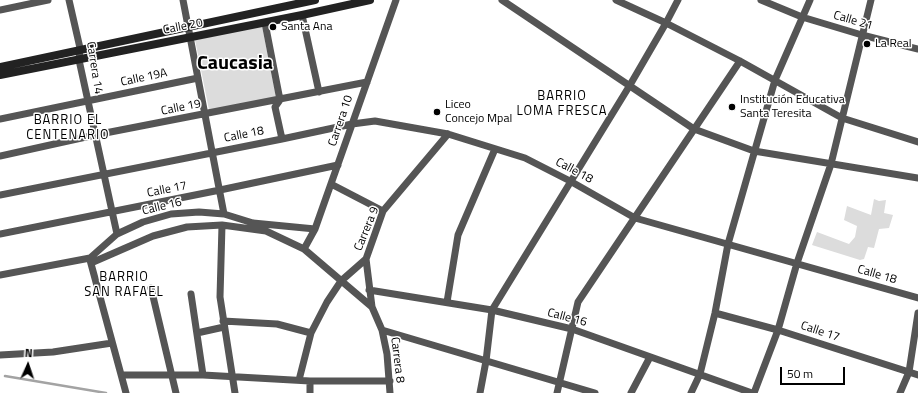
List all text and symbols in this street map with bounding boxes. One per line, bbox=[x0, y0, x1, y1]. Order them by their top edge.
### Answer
street label: Calle 21 bbox=[832, 9, 874, 33]
street label: Calle 20 bbox=[162, 16, 204, 38]
place label: Santa Ana bbox=[281, 20, 332, 34]
marker: Santa Ana bbox=[268, 22, 278, 32]
place label: La Real bbox=[875, 37, 912, 51]
marker: La Real bbox=[862, 39, 872, 49]
street label: Carrera 14 bbox=[83, 41, 105, 95]
district label: Caucasia bbox=[197, 52, 273, 76]
street label: Calle 19A bbox=[119, 66, 169, 90]
district label: BARRIO LOMA FRESCA bbox=[517, 89, 607, 120]
place label: Institución Educativa Santa Teresita bbox=[740, 93, 845, 121]
street label: Carrera 10 bbox=[326, 94, 356, 148]
street label: Calle 19 bbox=[160, 97, 202, 119]
place label: Liceo Concejo Mpal bbox=[445, 98, 512, 126]
marker: Institución Educativa Santa Teresita bbox=[727, 102, 737, 112]
marker: Liceo Concejo Mpal bbox=[432, 107, 442, 117]
district label: BARRIO EL CENTENARIO bbox=[26, 113, 110, 144]
street label: Calle 18 bbox=[223, 124, 265, 146]
street label: Calle 18 bbox=[553, 155, 595, 187]
street label: Calle 17 bbox=[146, 179, 188, 201]
street label: Calle 16 bbox=[141, 195, 183, 219]
street label: Carrera 9 bbox=[352, 205, 382, 253]
street label: Calle 18 bbox=[856, 263, 898, 287]
district label: BARRIO SAN RAFAEL bbox=[84, 270, 164, 301]
street label: Calle 16 bbox=[546, 306, 588, 330]
street label: Calle 17 bbox=[799, 319, 841, 345]
street label: Carrera 8 bbox=[387, 336, 407, 384]
north arrow bbox=[8, 345, 48, 385]
text: N bbox=[24, 345, 33, 361]
scale bar bbox=[782, 359, 847, 385]
text: 50 m bbox=[787, 364, 813, 383]

